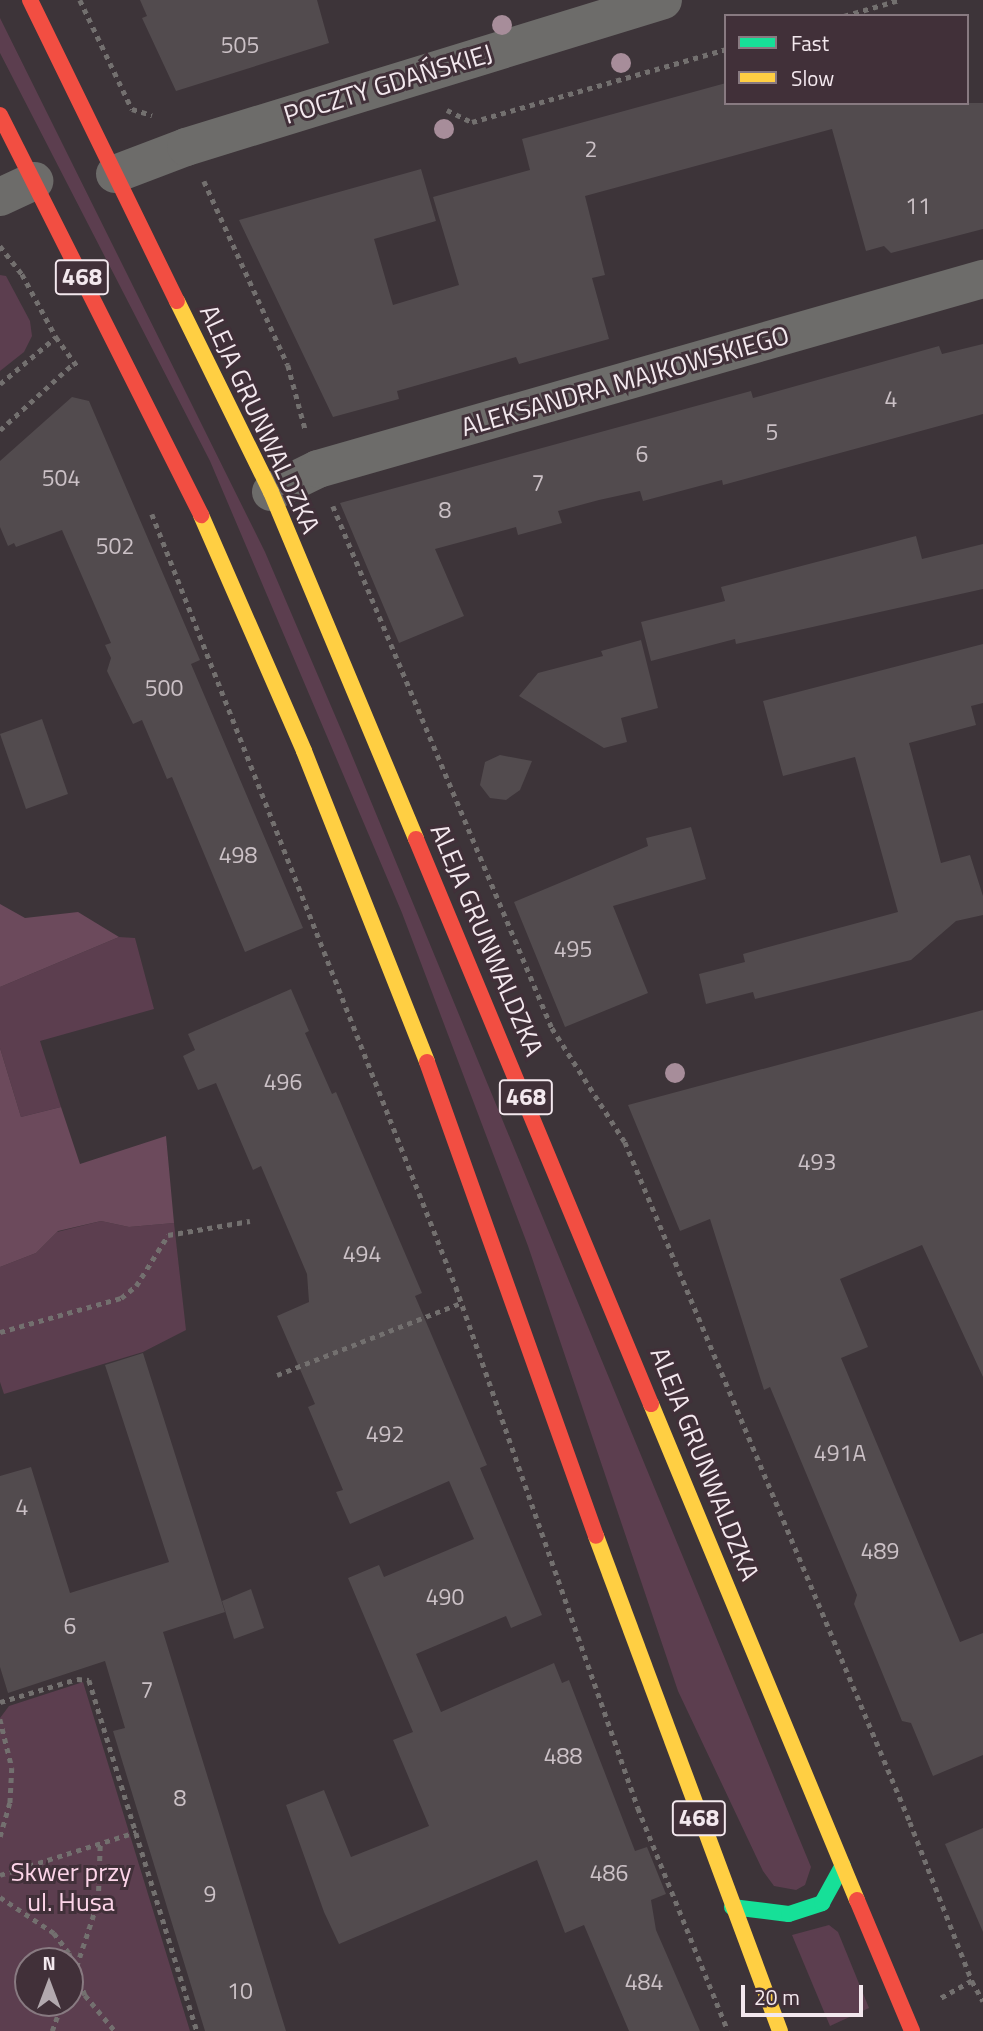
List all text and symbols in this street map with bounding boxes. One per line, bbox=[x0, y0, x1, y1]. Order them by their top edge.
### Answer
legend bbox=[724, 14, 969, 105]
text: Fast bbox=[791, 27, 829, 59]
house number: 505 bbox=[221, 31, 259, 59]
street label: POCZTY GDAŃSKIEJ bbox=[280, 37, 496, 131]
text: Slow bbox=[791, 62, 834, 94]
house number: 2 bbox=[585, 135, 597, 163]
house number: 11 bbox=[905, 192, 931, 220]
road number: 468 bbox=[54, 256, 110, 298]
street label: ALEJA GRUNWALDZKA bbox=[193, 300, 327, 538]
street label: ALEKSANDRA MAJKOWSKIEGO bbox=[457, 319, 793, 443]
house number: 4 bbox=[885, 385, 897, 413]
house number: 5 bbox=[766, 418, 778, 446]
house number: 6 bbox=[636, 440, 648, 468]
house number: 504 bbox=[42, 464, 80, 492]
house number: 7 bbox=[532, 469, 544, 497]
house number: 8 bbox=[439, 496, 451, 524]
house number: 502 bbox=[96, 532, 134, 560]
house number: 500 bbox=[145, 674, 183, 702]
street label: ALEJA GRUNWALDZKA bbox=[424, 819, 550, 1061]
house number: 498 bbox=[219, 841, 257, 869]
house number: 495 bbox=[554, 935, 592, 963]
house number: 496 bbox=[264, 1068, 302, 1096]
road number: 468 bbox=[498, 1077, 554, 1118]
house number: 493 bbox=[798, 1148, 836, 1176]
house number: 494 bbox=[343, 1240, 381, 1268]
street label: ALEJA GRUNWALDZKA bbox=[644, 1343, 766, 1585]
house number: 492 bbox=[366, 1420, 404, 1448]
house number: 491A bbox=[814, 1439, 866, 1467]
house number: 4 bbox=[16, 1493, 28, 1521]
house number: 489 bbox=[861, 1537, 899, 1565]
house number: 490 bbox=[426, 1583, 464, 1611]
house number: 6 bbox=[64, 1612, 76, 1640]
house number: 7 bbox=[141, 1676, 153, 1704]
house number: 488 bbox=[544, 1742, 582, 1770]
house number: 8 bbox=[174, 1784, 186, 1812]
road number: 468 bbox=[671, 1798, 727, 1839]
park label: Skwer przy ul. Husa bbox=[10, 1856, 132, 1918]
house number: 486 bbox=[590, 1859, 628, 1887]
house number: 9 bbox=[204, 1880, 216, 1908]
north arrow bbox=[14, 1947, 84, 2017]
text: N bbox=[42, 1948, 56, 1977]
house number: 484 bbox=[625, 1968, 663, 1996]
scale bar bbox=[745, 1972, 867, 2016]
house number: 10 bbox=[227, 1977, 253, 2005]
text: 20 m bbox=[754, 1981, 800, 2013]

